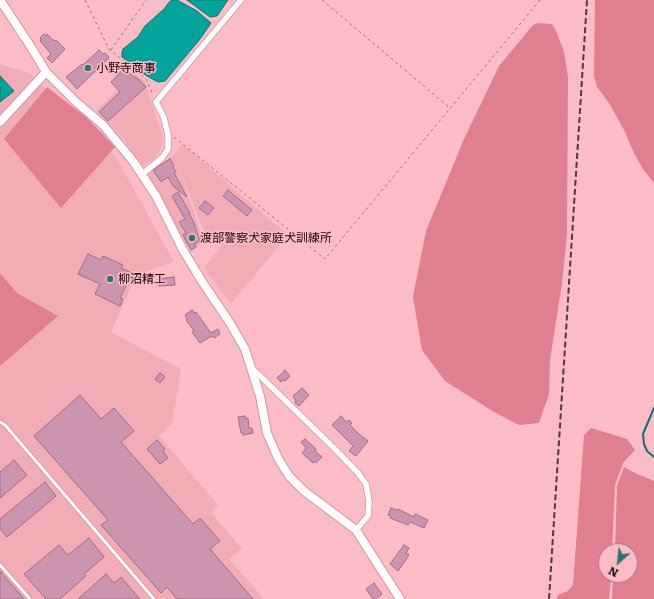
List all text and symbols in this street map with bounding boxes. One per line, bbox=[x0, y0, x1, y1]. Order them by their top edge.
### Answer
place label: 小野寺商事 bbox=[96, 61, 156, 75]
marker: 小野寺商事 bbox=[83, 63, 93, 73]
place label: 渡部警察犬家庭犬訓練所 bbox=[200, 231, 332, 245]
marker: 渡部警察犬家庭犬訓練所 bbox=[187, 233, 197, 243]
place label: 柳沼精工 bbox=[118, 272, 166, 286]
marker: 柳沼精工 bbox=[105, 274, 115, 284]
north arrow bbox=[598, 543, 638, 583]
text: N bbox=[605, 564, 621, 582]

